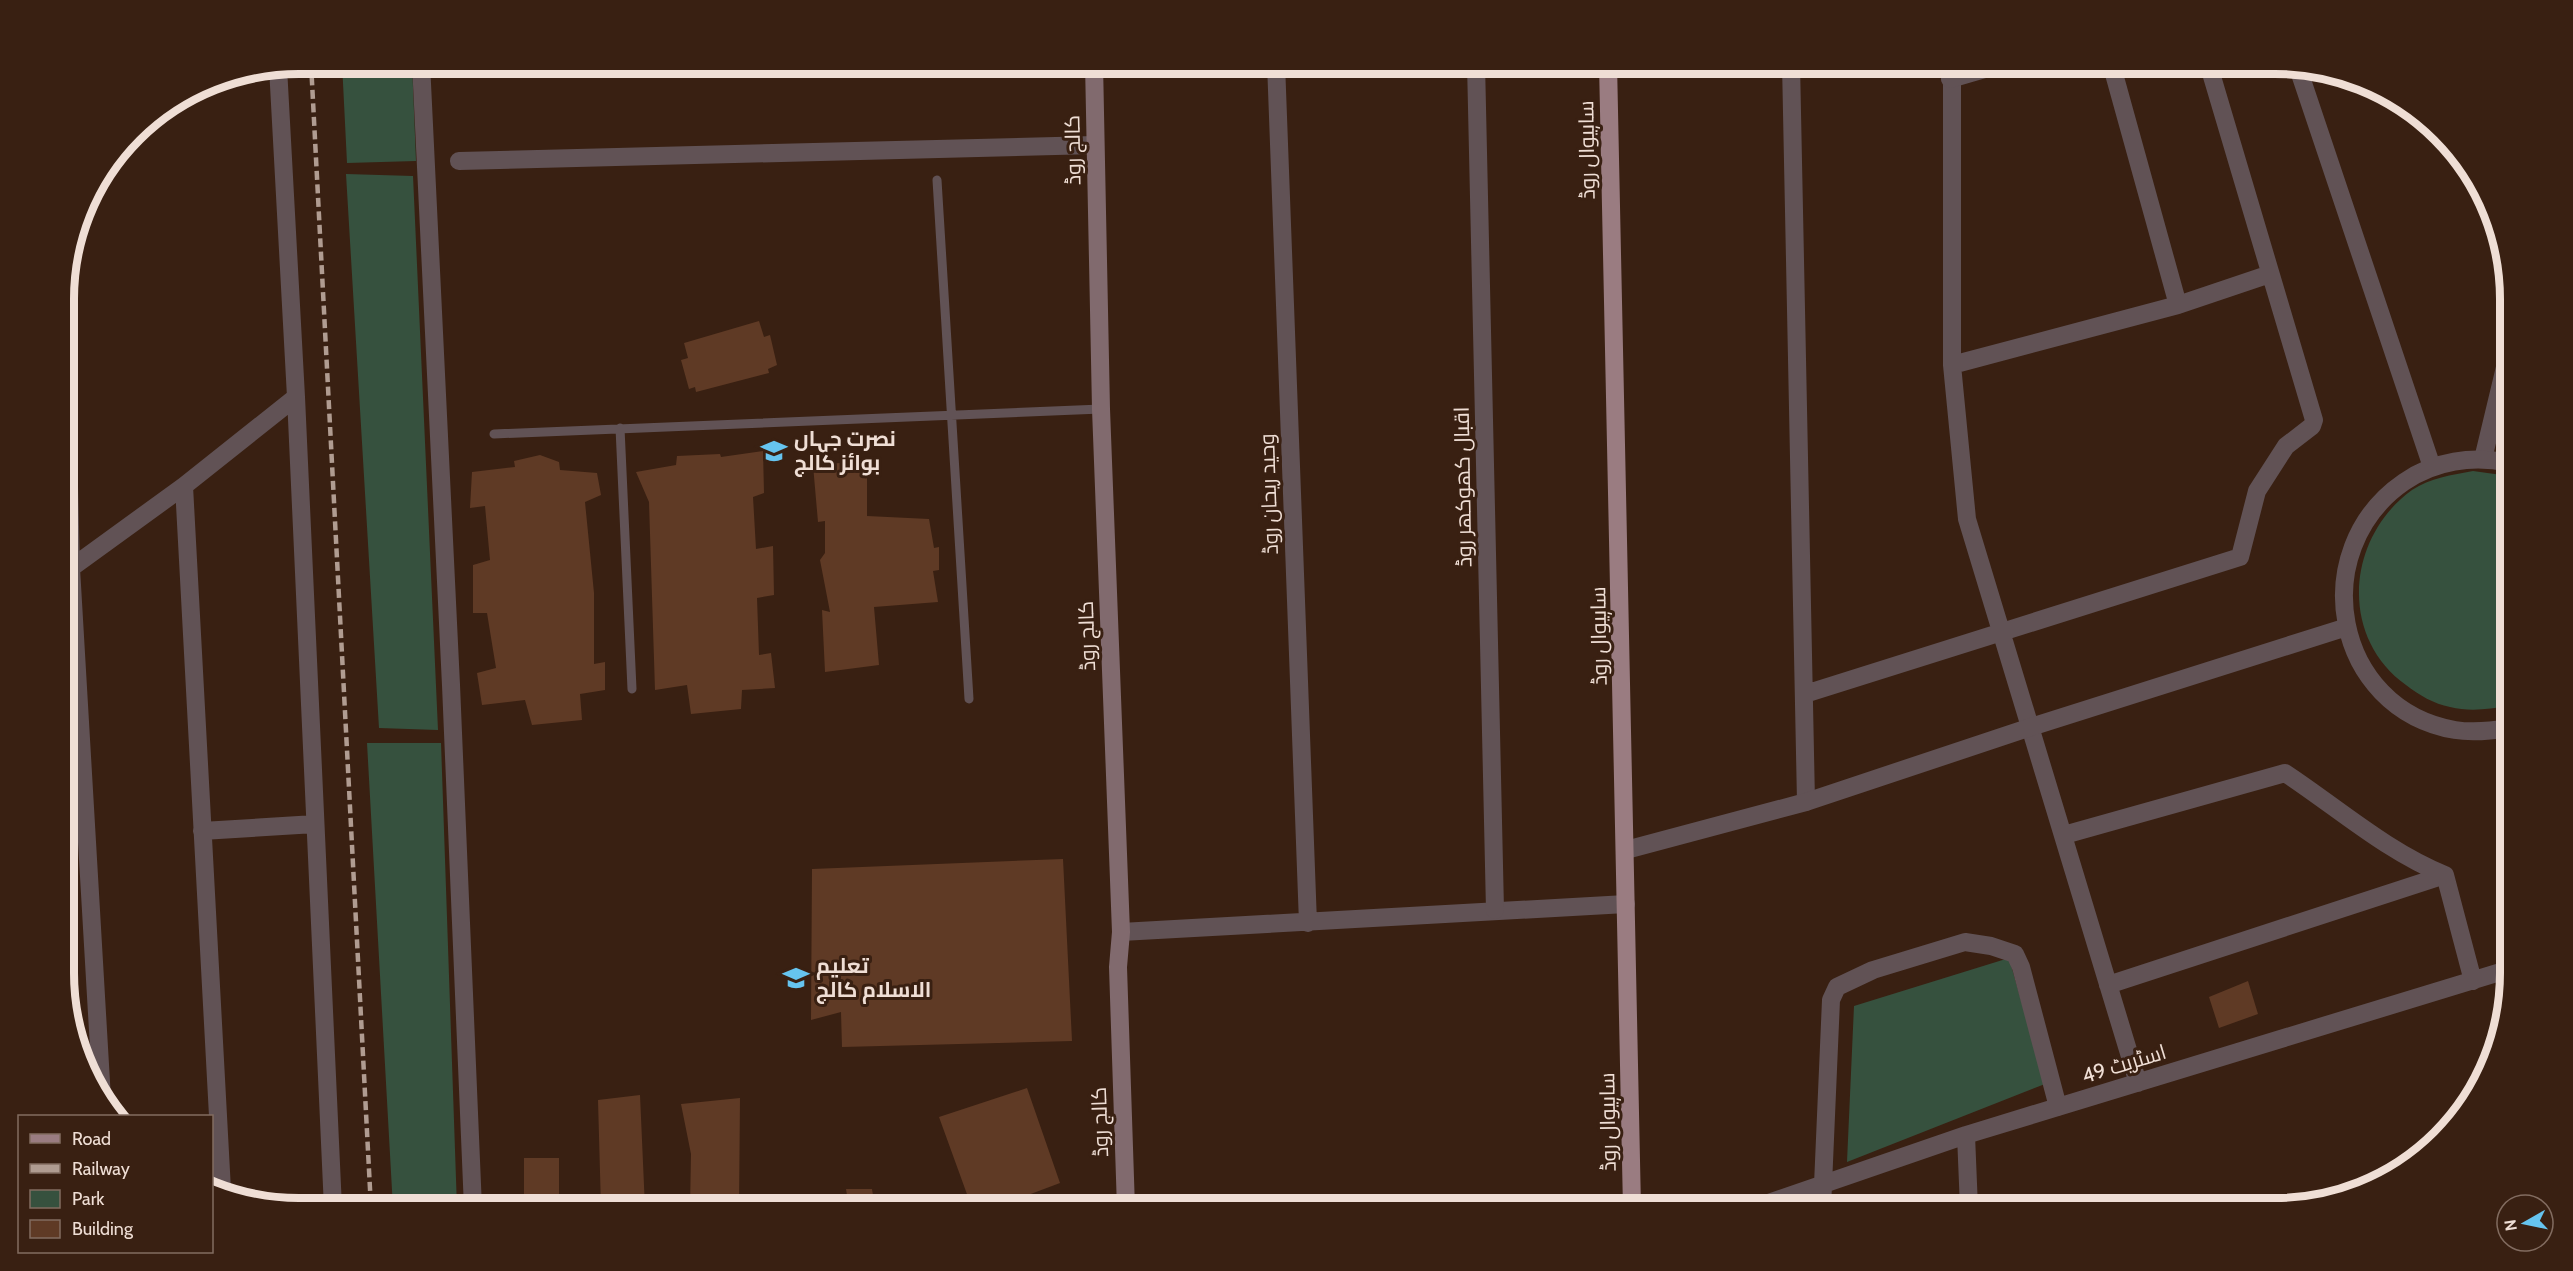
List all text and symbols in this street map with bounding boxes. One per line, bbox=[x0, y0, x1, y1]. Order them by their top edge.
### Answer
street label: ساہیوال روڈ bbox=[1573, 100, 1602, 200]
street label: کالج روڈ bbox=[1059, 115, 1088, 185]
street label: اقبال کھوکھر روڈ bbox=[1449, 407, 1477, 567]
place label: نصرت جہاں بوائز کالج bbox=[794, 426, 896, 477]
street label: وحید ریحان روڈ bbox=[1254, 433, 1284, 555]
school or university icon: نصرت جہاں بوائز کالج bbox=[759, 436, 789, 466]
street label: ساہیوال روڈ bbox=[1585, 586, 1614, 686]
street label: کالج روڈ bbox=[1073, 600, 1102, 671]
place label: تعلیم الاسلام کالج bbox=[816, 953, 931, 1004]
school or university icon: تعلیم الاسلام کالج bbox=[781, 963, 811, 993]
street label: اسٹریٹ 49 bbox=[2079, 1039, 2169, 1088]
street label: ساہیوال روڈ bbox=[1594, 1072, 1623, 1172]
street label: کالج روڈ bbox=[1086, 1086, 1115, 1157]
legend bbox=[18, 1115, 213, 1253]
text: Road bbox=[72, 1128, 111, 1150]
text: Railway bbox=[72, 1158, 130, 1180]
text: Park bbox=[72, 1188, 105, 1210]
north arrow bbox=[2495, 1193, 2555, 1253]
text: Building bbox=[72, 1218, 134, 1240]
text: N bbox=[2500, 1218, 2521, 1232]

